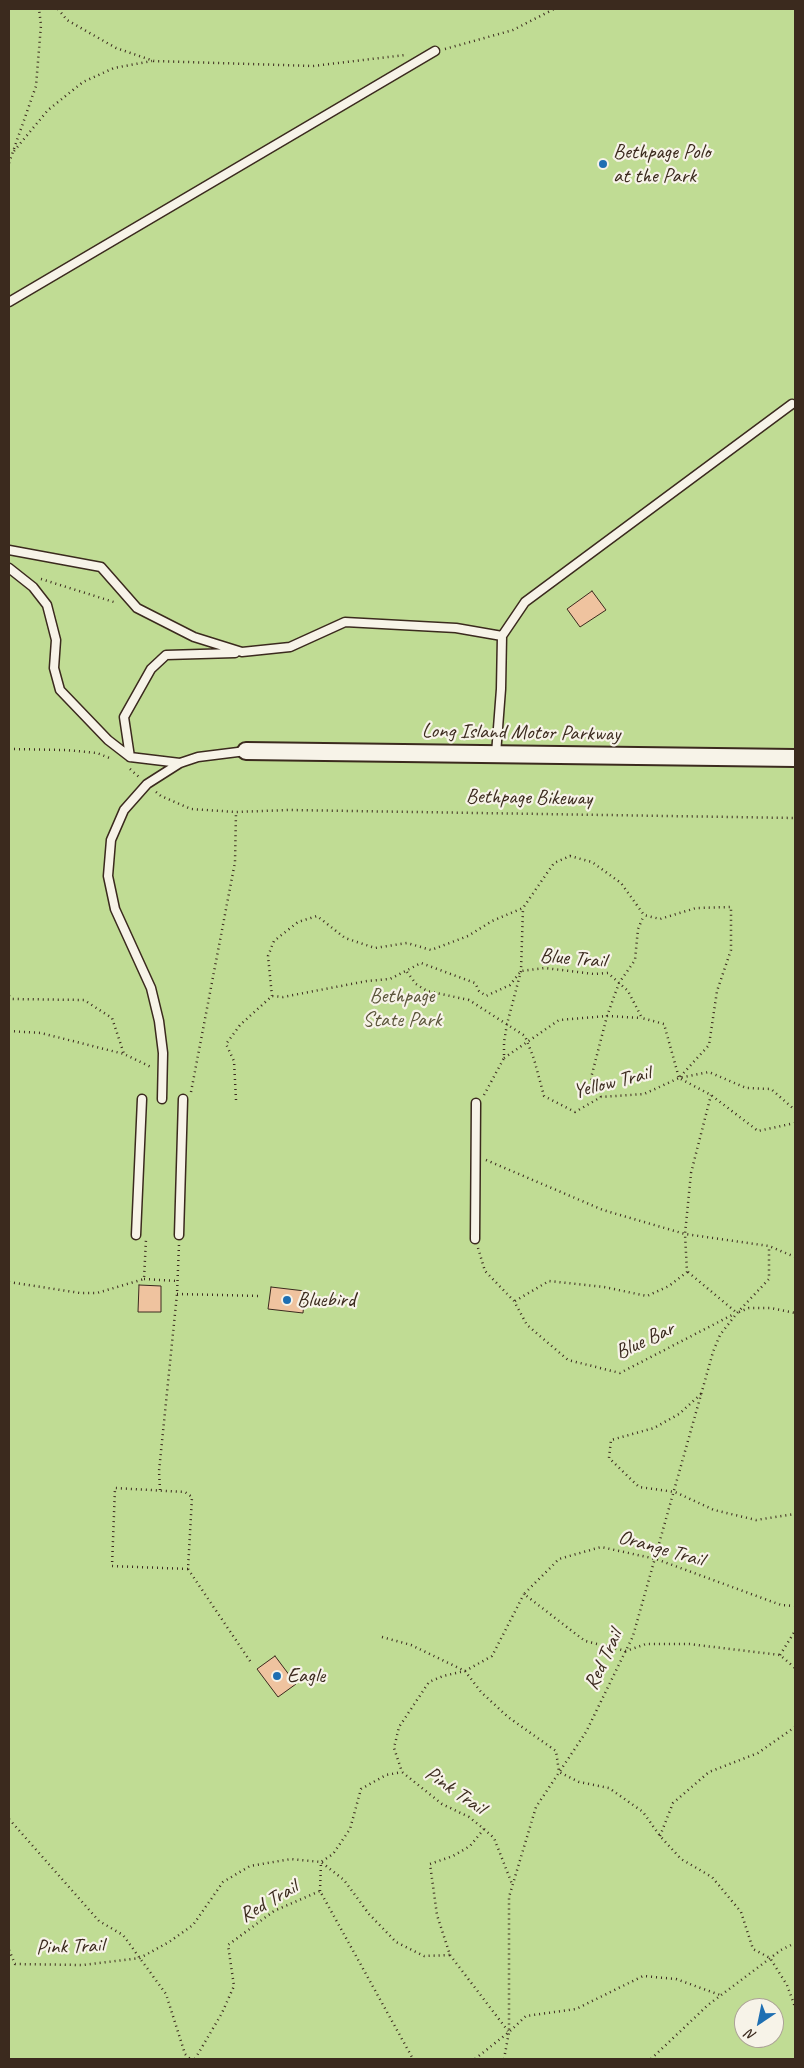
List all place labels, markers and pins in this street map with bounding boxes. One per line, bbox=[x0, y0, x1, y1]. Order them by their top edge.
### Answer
place label: Bethpage Polo at the Park bbox=[613, 139, 710, 189]
marker: Bethpage Polo at the Park bbox=[597, 158, 609, 170]
place label: Bluebird bbox=[297, 1287, 355, 1313]
marker: Bluebird bbox=[281, 1294, 293, 1306]
place label: Eagle bbox=[287, 1663, 325, 1689]
marker: Eagle bbox=[271, 1670, 283, 1682]

